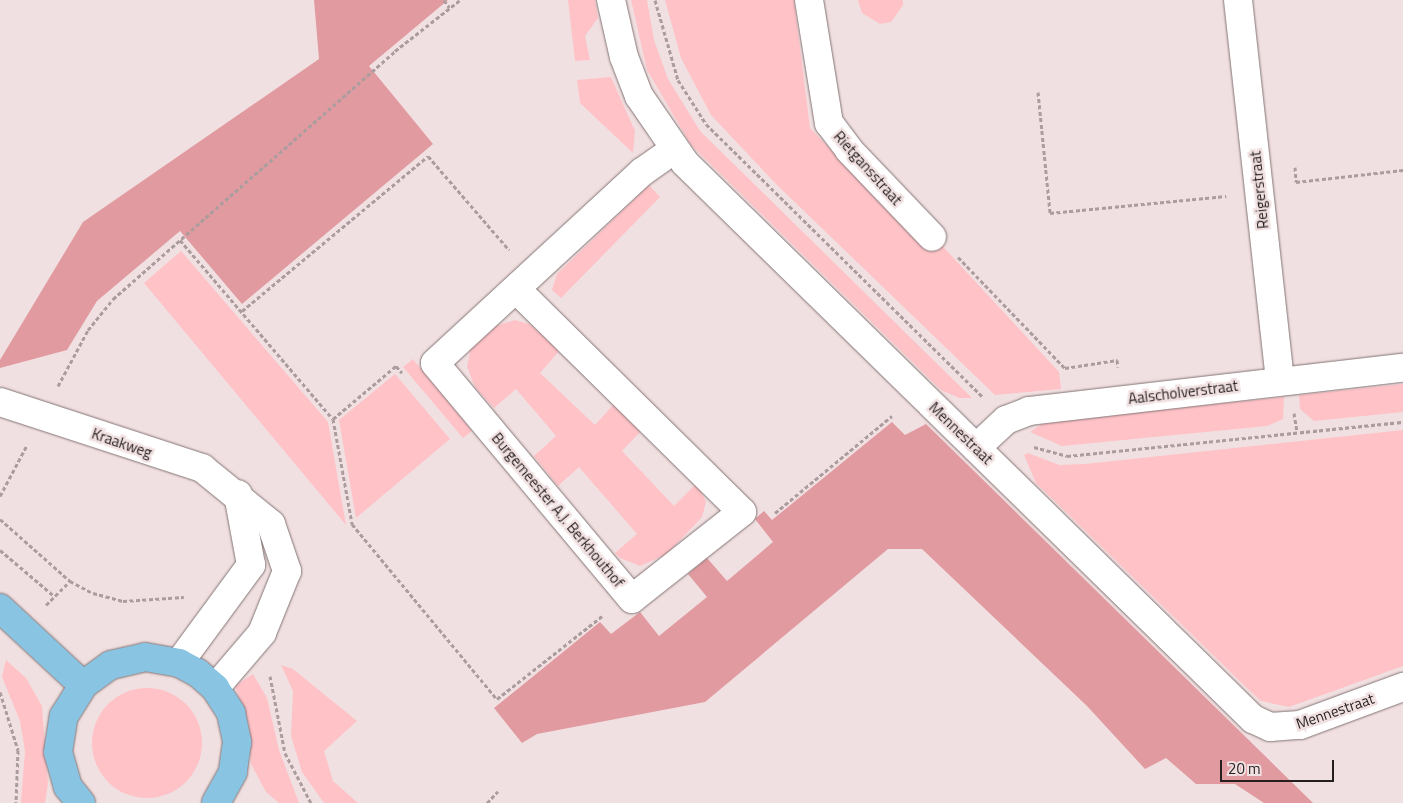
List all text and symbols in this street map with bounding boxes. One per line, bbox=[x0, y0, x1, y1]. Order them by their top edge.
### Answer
street label: Rietgansstraat bbox=[830, 127, 906, 209]
street label: Reigerstraat bbox=[1246, 150, 1272, 230]
street label: Aalscholverstraat bbox=[1127, 376, 1239, 408]
street label: Mennestraat bbox=[925, 398, 997, 468]
street label: Kraakweg bbox=[90, 424, 154, 462]
street label: Burgemeester A.J. Berkhouthof bbox=[488, 429, 628, 591]
street label: Mennestraat bbox=[1294, 689, 1376, 733]
scale bar bbox=[1223, 750, 1337, 782]
text: 20 m bbox=[1228, 757, 1261, 780]

